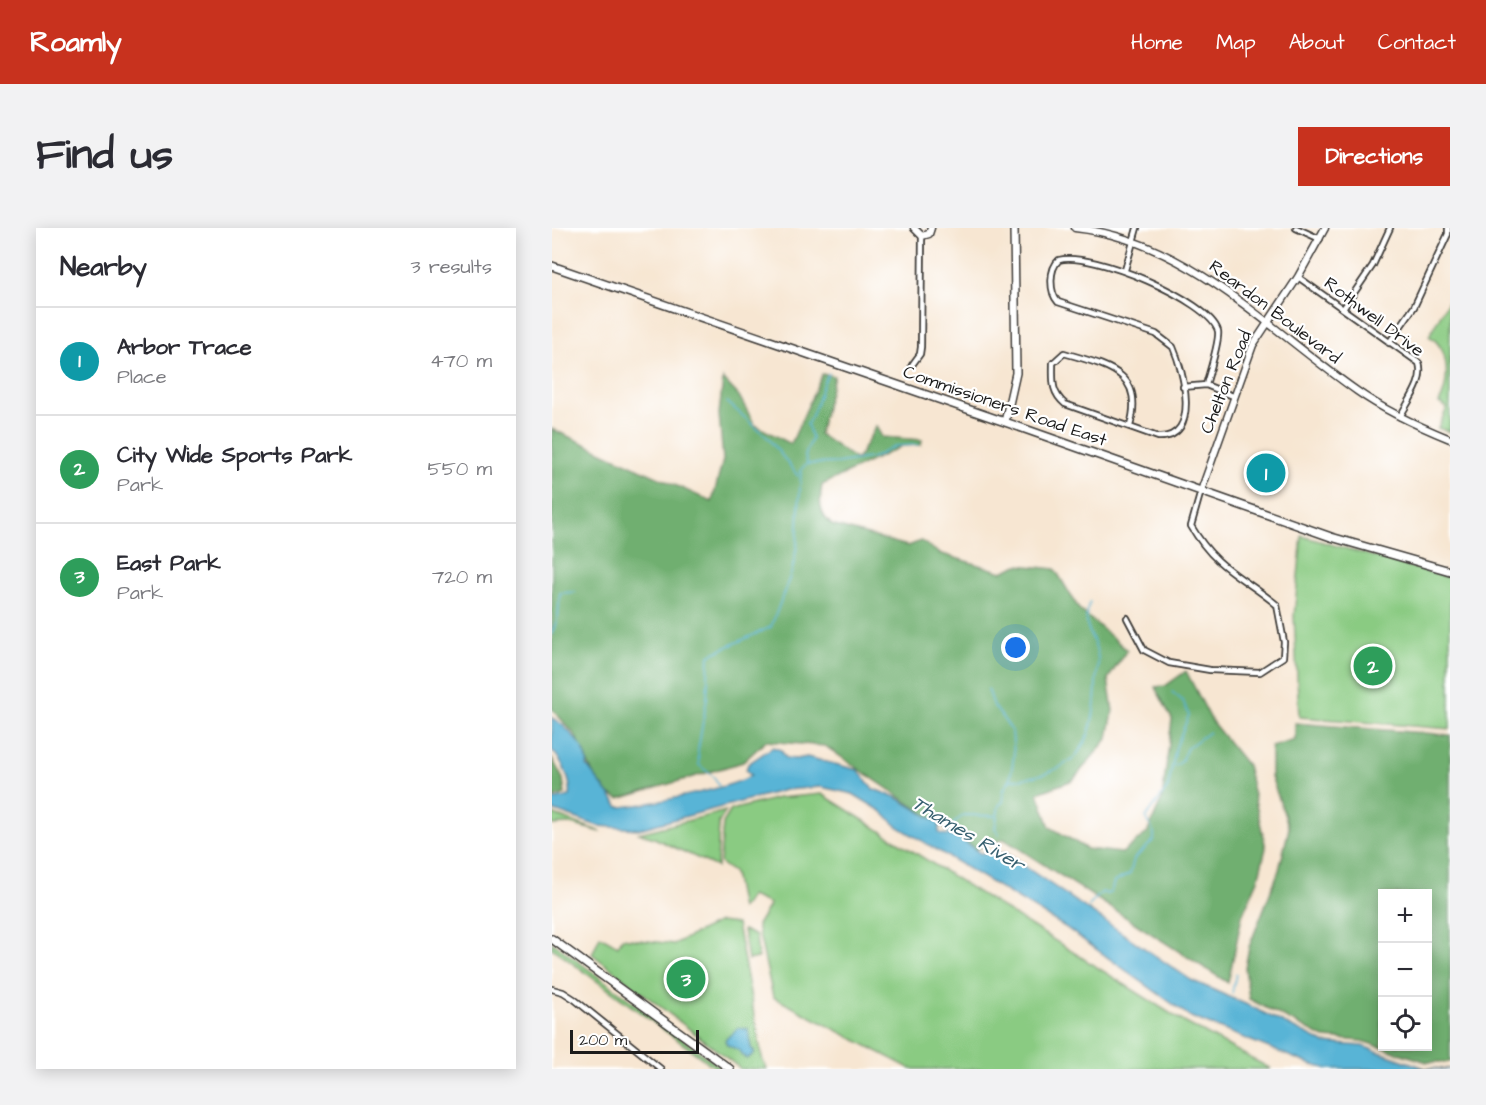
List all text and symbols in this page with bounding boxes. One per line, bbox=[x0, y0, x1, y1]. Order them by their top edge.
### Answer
text: Roamly bbox=[30, 23, 122, 62]
text: Home bbox=[1131, 28, 1183, 57]
text: Map bbox=[1216, 28, 1256, 57]
text: About bbox=[1289, 28, 1345, 57]
text: Contact bbox=[1378, 28, 1456, 57]
text: Find us bbox=[36, 127, 173, 185]
button: Directions bbox=[1298, 127, 1450, 186]
text: Nearby bbox=[60, 249, 147, 285]
text: 3 results bbox=[410, 253, 492, 281]
street label: Reardon Boulevard bbox=[1204, 254, 1346, 370]
street label: Rothwell Drive bbox=[1319, 271, 1430, 363]
street label: Chelton Road bbox=[1194, 327, 1258, 437]
text: Arbor Trace bbox=[117, 332, 252, 363]
text: 1 bbox=[78, 347, 81, 375]
text: 470 m bbox=[430, 347, 492, 375]
street label: Commissioners Road East bbox=[900, 359, 1111, 453]
text: Place bbox=[117, 363, 167, 391]
text: City Wide Sports Park bbox=[117, 440, 352, 471]
pin: 1 bbox=[1246, 450, 1286, 496]
text: 2 bbox=[74, 455, 85, 483]
text: 550 m bbox=[427, 455, 492, 483]
text: Park bbox=[117, 471, 163, 499]
text: East Park bbox=[117, 548, 221, 579]
text: 3 bbox=[74, 563, 85, 591]
text: 720 m bbox=[432, 563, 492, 591]
text: Park bbox=[117, 579, 163, 607]
your location bbox=[1001, 633, 1030, 662]
pin: 2 bbox=[1354, 644, 1392, 688]
water label: Thames River bbox=[907, 789, 1031, 880]
map controls bbox=[1378, 889, 1432, 1051]
button: + bbox=[1378, 889, 1432, 943]
button: − bbox=[1378, 943, 1432, 997]
pin: 3 bbox=[666, 956, 706, 1002]
button: locate bbox=[1378, 997, 1432, 1051]
scale bar bbox=[570, 1027, 699, 1054]
text: 200 m bbox=[579, 1029, 627, 1051]

